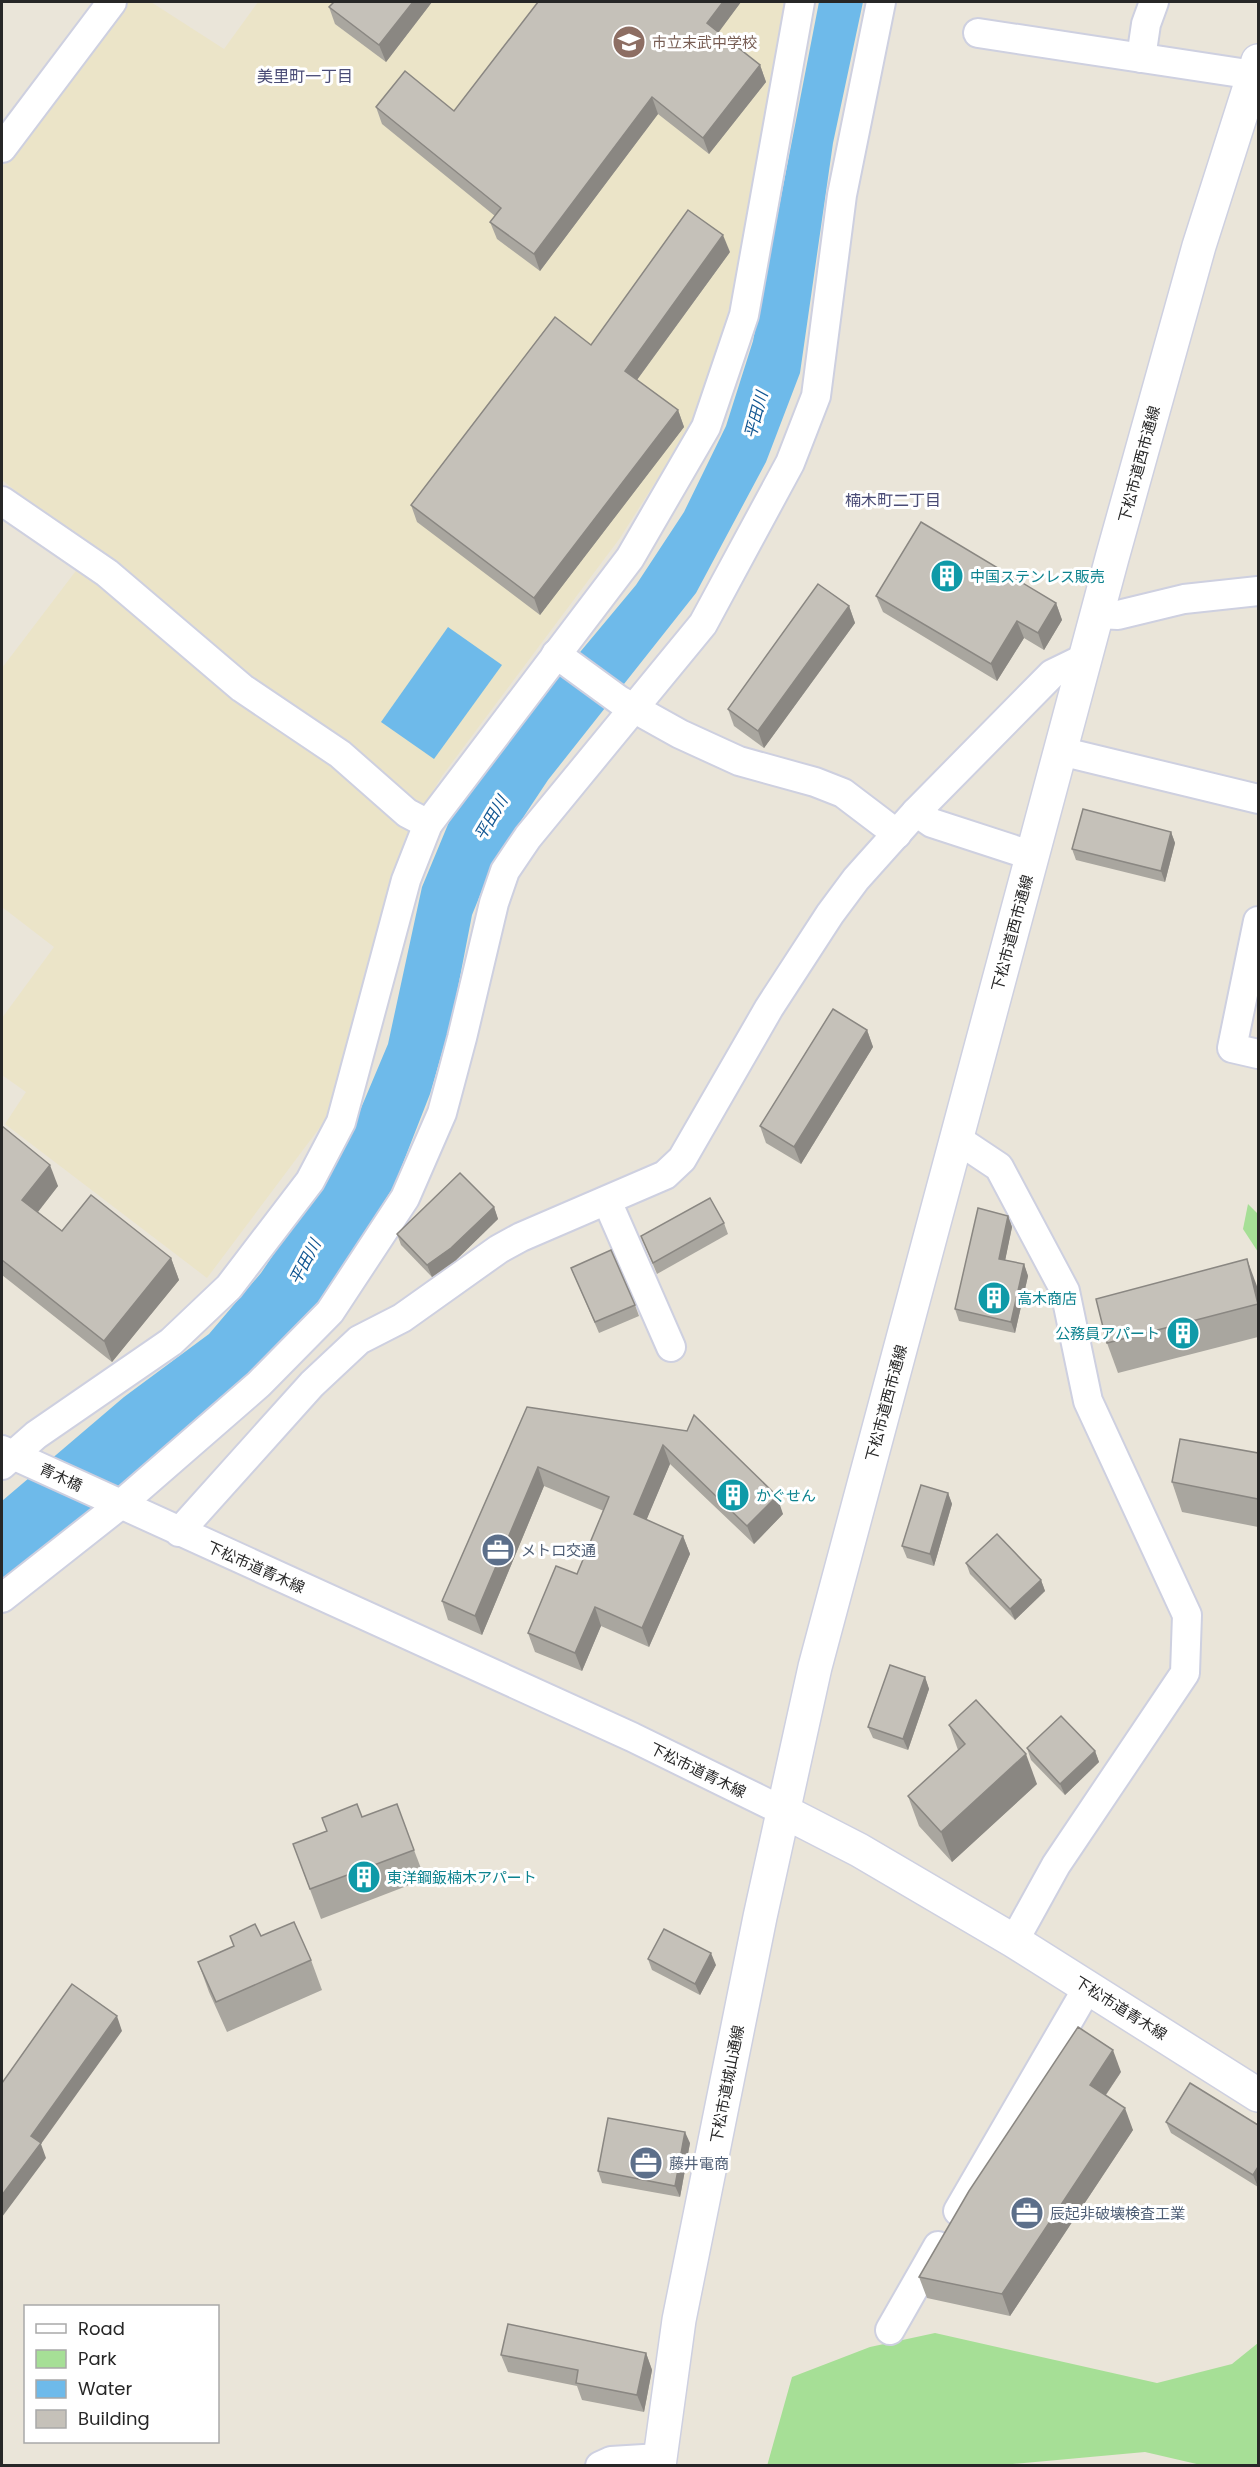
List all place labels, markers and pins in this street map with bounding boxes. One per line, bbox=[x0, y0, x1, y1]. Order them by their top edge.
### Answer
school or university icon: 市立末武中学校 bbox=[611, 24, 647, 60]
place label: 市立末武中学校 bbox=[652, 32, 757, 53]
building icon: 中国ステンレス販売 bbox=[929, 558, 965, 594]
place label: 中国ステンレス販売 bbox=[970, 566, 1105, 587]
building icon: 高木商店 bbox=[976, 1280, 1012, 1316]
place label: 高木商店 bbox=[1017, 1288, 1077, 1309]
building icon: 公務員アパート bbox=[1165, 1315, 1201, 1351]
place label: 公務員アパート bbox=[1055, 1323, 1160, 1344]
building icon: かぐせん bbox=[715, 1477, 751, 1513]
place label: かぐせん bbox=[756, 1485, 816, 1506]
office icon: メトロ交通 bbox=[480, 1532, 516, 1568]
place label: メトロ交通 bbox=[521, 1540, 596, 1561]
building icon: 東洋鋼鈑楠木アパート bbox=[346, 1859, 382, 1895]
place label: 東洋鋼鈑楠木アパート bbox=[387, 1867, 537, 1888]
office icon: 藤井電商 bbox=[628, 2145, 664, 2181]
place label: 藤井電商 bbox=[669, 2153, 729, 2174]
office icon: 辰起非破壊検査工業 bbox=[1009, 2195, 1045, 2231]
place label: 辰起非破壊検査工業 bbox=[1050, 2203, 1185, 2224]

